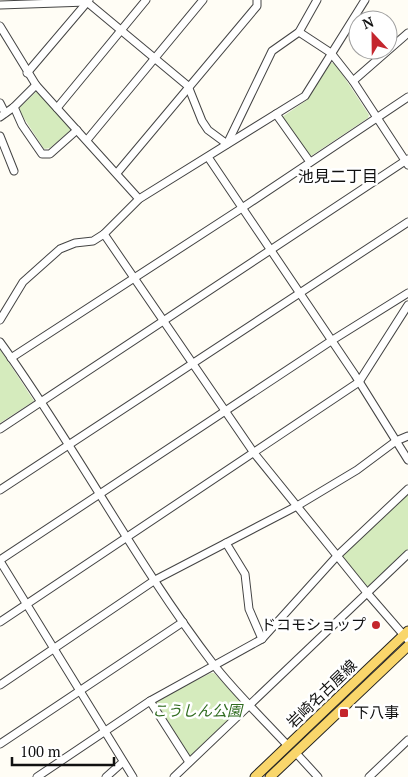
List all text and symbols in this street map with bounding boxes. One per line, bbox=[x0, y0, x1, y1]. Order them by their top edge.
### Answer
north arrow bbox=[348, 10, 398, 60]
text: N bbox=[359, 12, 377, 33]
district label: 池見二丁目 bbox=[298, 165, 378, 187]
place label: ドコモショップ bbox=[261, 614, 366, 634]
marker: ドコモショップ bbox=[370, 619, 382, 631]
street label: 岩崎名古屋線 bbox=[282, 655, 361, 732]
park label: こうしん公園 bbox=[152, 700, 244, 720]
place label: 下八事 bbox=[354, 702, 399, 722]
marker: 下八事 bbox=[338, 707, 350, 719]
scale bar bbox=[12, 734, 115, 766]
text: 100 m bbox=[20, 741, 61, 761]

